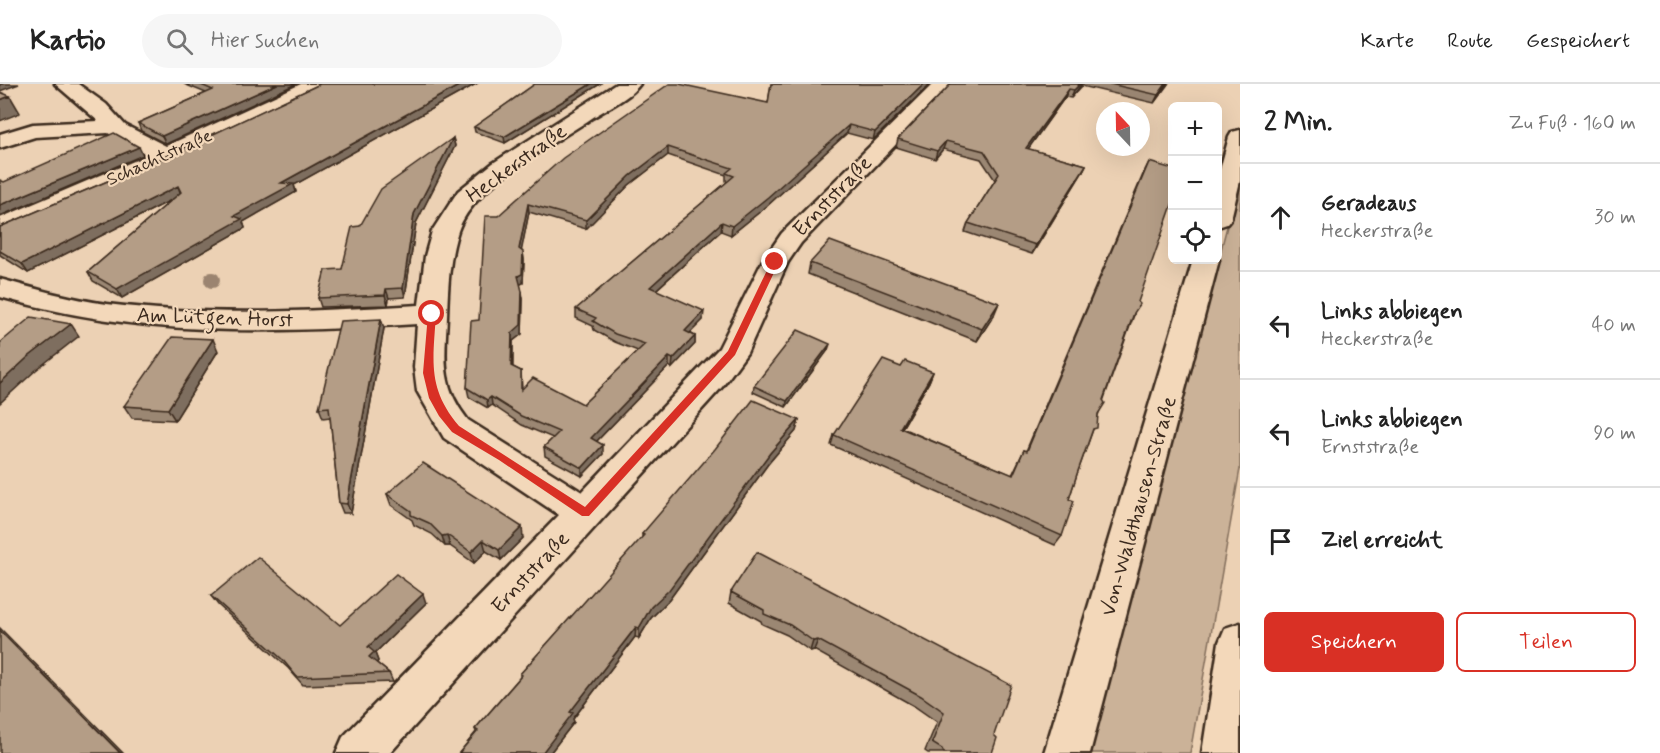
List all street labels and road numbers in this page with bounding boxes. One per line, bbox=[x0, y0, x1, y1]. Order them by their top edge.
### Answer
street label: Heckerstraße bbox=[461, 118, 573, 210]
street label: Schachtstraße bbox=[103, 124, 216, 192]
street label: Ernststraße bbox=[787, 150, 879, 243]
street label: Am Lütgen Horst bbox=[136, 301, 294, 337]
street label: Von-Waldthausen-Straße bbox=[1094, 393, 1184, 619]
street label: Ernststraße bbox=[485, 526, 576, 620]

